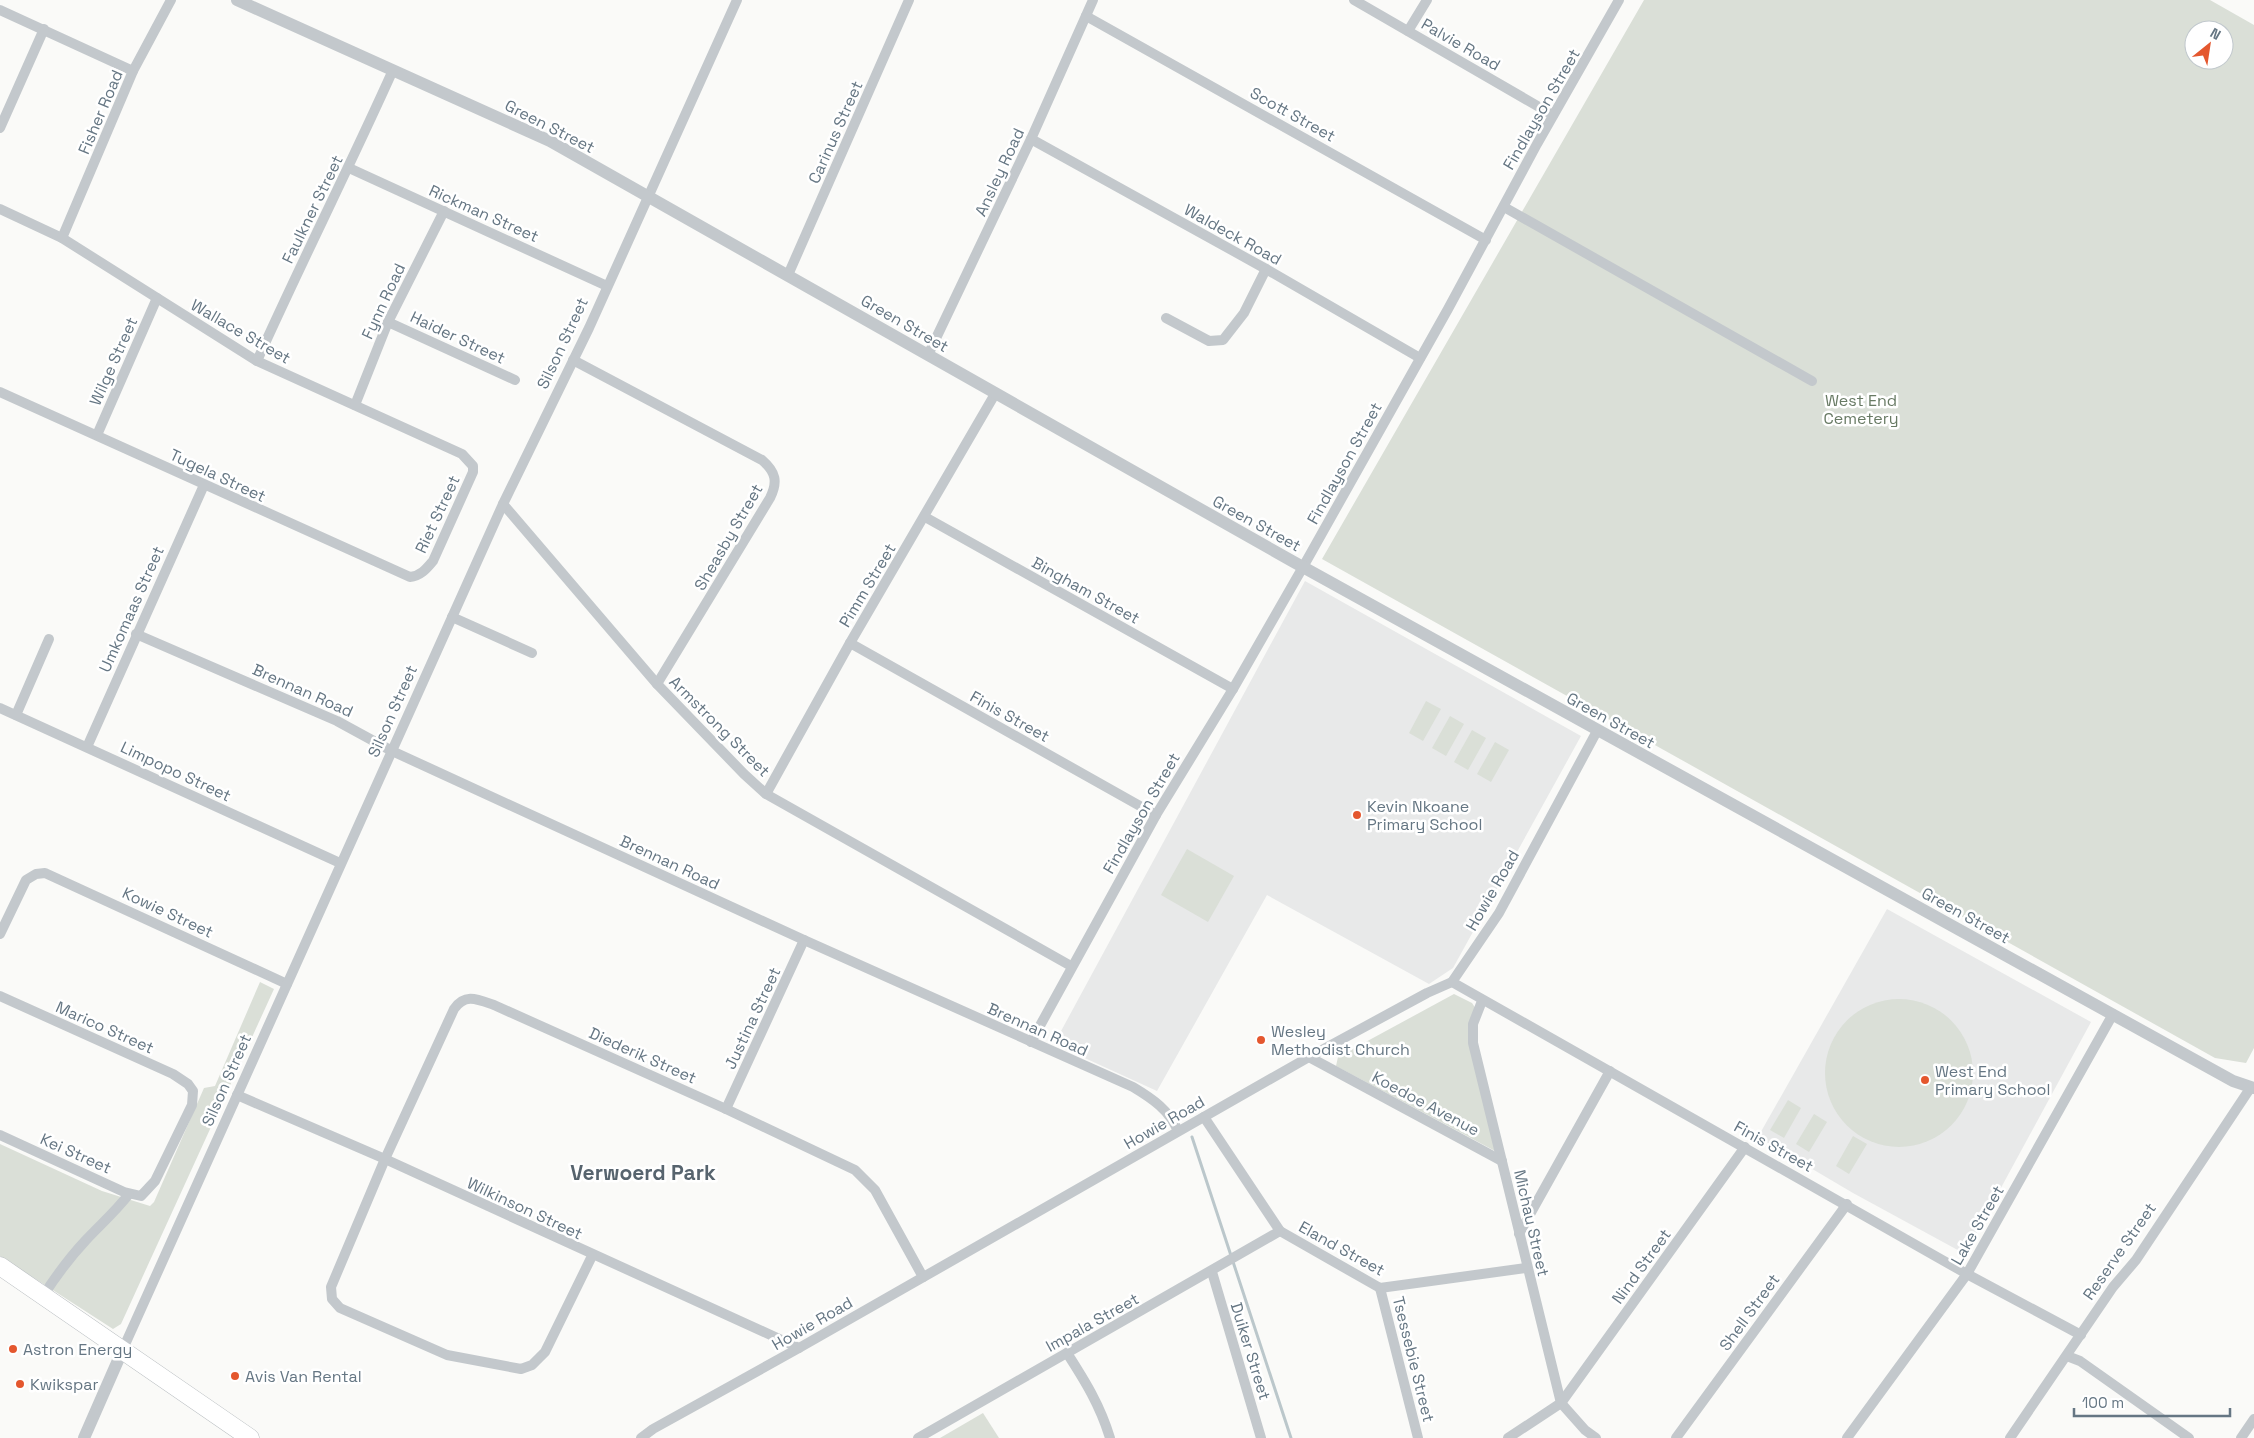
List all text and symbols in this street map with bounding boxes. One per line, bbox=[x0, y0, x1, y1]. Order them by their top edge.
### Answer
street label: Palvie Road bbox=[1417, 13, 1504, 76]
north arrow bbox=[2184, 20, 2234, 70]
text: N bbox=[2207, 24, 2224, 44]
street label: Findlayson Street bbox=[1498, 45, 1585, 174]
street label: Fisher Road bbox=[73, 67, 128, 158]
street label: Carinus Street bbox=[803, 78, 867, 187]
street label: Scott Street bbox=[1246, 82, 1339, 147]
street label: Green Street bbox=[501, 95, 598, 158]
street label: Ansley Road bbox=[970, 125, 1029, 220]
street label: Faulkner Street bbox=[277, 152, 348, 267]
street label: Rickman Street bbox=[426, 180, 542, 247]
street label: Waldeck Road bbox=[1180, 199, 1285, 270]
street label: Fynn Road bbox=[357, 260, 410, 343]
street label: Green Street bbox=[857, 290, 952, 357]
street label: Wallace Street bbox=[187, 294, 294, 369]
street label: Silson Street bbox=[532, 294, 593, 392]
street label: Haider Street bbox=[407, 306, 509, 369]
street label: Wilge Street bbox=[85, 314, 142, 409]
park label: West End Cemetery bbox=[1823, 390, 1899, 429]
street label: Findlayson Street bbox=[1302, 398, 1387, 528]
street label: Tugela Street bbox=[166, 444, 269, 507]
street label: Riet Street bbox=[410, 472, 465, 557]
street label: Sheasby Street bbox=[689, 480, 767, 594]
street label: Green Street bbox=[1209, 490, 1305, 556]
street label: Pimm Street bbox=[834, 540, 901, 631]
street label: Umkomaas Street bbox=[94, 543, 169, 676]
street label: Bingham Street bbox=[1028, 552, 1143, 629]
street label: Brennan Road bbox=[249, 659, 356, 722]
street label: Silson Street bbox=[363, 662, 422, 761]
street label: Armstrong Street bbox=[665, 671, 775, 781]
street label: Finis Street bbox=[966, 686, 1053, 747]
street label: Green Street bbox=[1563, 687, 1659, 753]
street label: Limpopo Street bbox=[117, 737, 235, 806]
street label: Findlayson Street bbox=[1098, 749, 1185, 878]
place label: Kevin Nkoane Primary School bbox=[1367, 796, 1482, 835]
marker: Kevin Nkoane Primary School bbox=[1351, 809, 1363, 821]
street label: Brennan Road bbox=[616, 830, 723, 895]
street label: Howie Road bbox=[1461, 846, 1524, 934]
street label: Kowie Street bbox=[119, 882, 217, 943]
street label: Green Street bbox=[1918, 882, 2014, 948]
street label: Justina Street bbox=[720, 964, 785, 1073]
street label: Marico Street bbox=[52, 996, 157, 1058]
street label: Brennan Road bbox=[984, 998, 1091, 1061]
place label: Wesley Methodist Church bbox=[1271, 1021, 1410, 1060]
street label: Diederik Street bbox=[586, 1022, 700, 1089]
street label: Silson Street bbox=[197, 1031, 256, 1130]
marker: Wesley Methodist Church bbox=[1255, 1034, 1267, 1046]
place label: West End Primary School bbox=[1935, 1061, 2050, 1100]
street label: Koedoe Avenue bbox=[1368, 1066, 1483, 1141]
marker: West End Primary School bbox=[1919, 1074, 1931, 1086]
street label: Howie Road bbox=[1120, 1091, 1208, 1154]
street label: Finis Street bbox=[1730, 1116, 1817, 1177]
street label: Kei Street bbox=[37, 1128, 115, 1178]
district label: Verwoerd Park bbox=[570, 1159, 716, 1186]
street label: Michau Street bbox=[1509, 1168, 1554, 1279]
street label: Wilkinson Street bbox=[464, 1172, 586, 1244]
street label: Lake Street bbox=[1946, 1182, 2009, 1269]
street label: Reserve Street bbox=[2078, 1198, 2161, 1304]
street label: Eland Street bbox=[1295, 1216, 1389, 1281]
street label: Nind Street bbox=[1607, 1225, 1676, 1308]
street label: Shell Street bbox=[1714, 1270, 1784, 1355]
street label: Impala Street bbox=[1042, 1288, 1143, 1357]
street label: Howie Road bbox=[768, 1292, 856, 1355]
street label: Tsessebie Street bbox=[1388, 1294, 1439, 1424]
street label: Duiker Street bbox=[1226, 1300, 1275, 1403]
place label: Astron Energy bbox=[23, 1339, 132, 1360]
marker: Astron Energy bbox=[7, 1343, 19, 1355]
place label: Avis Van Rental bbox=[245, 1366, 362, 1387]
marker: Avis Van Rental bbox=[229, 1370, 241, 1382]
place label: Kwikspar bbox=[30, 1374, 99, 1395]
marker: Kwikspar bbox=[14, 1378, 26, 1390]
scale bar bbox=[2074, 1386, 2230, 1418]
text: 100 m bbox=[2082, 1393, 2124, 1412]

